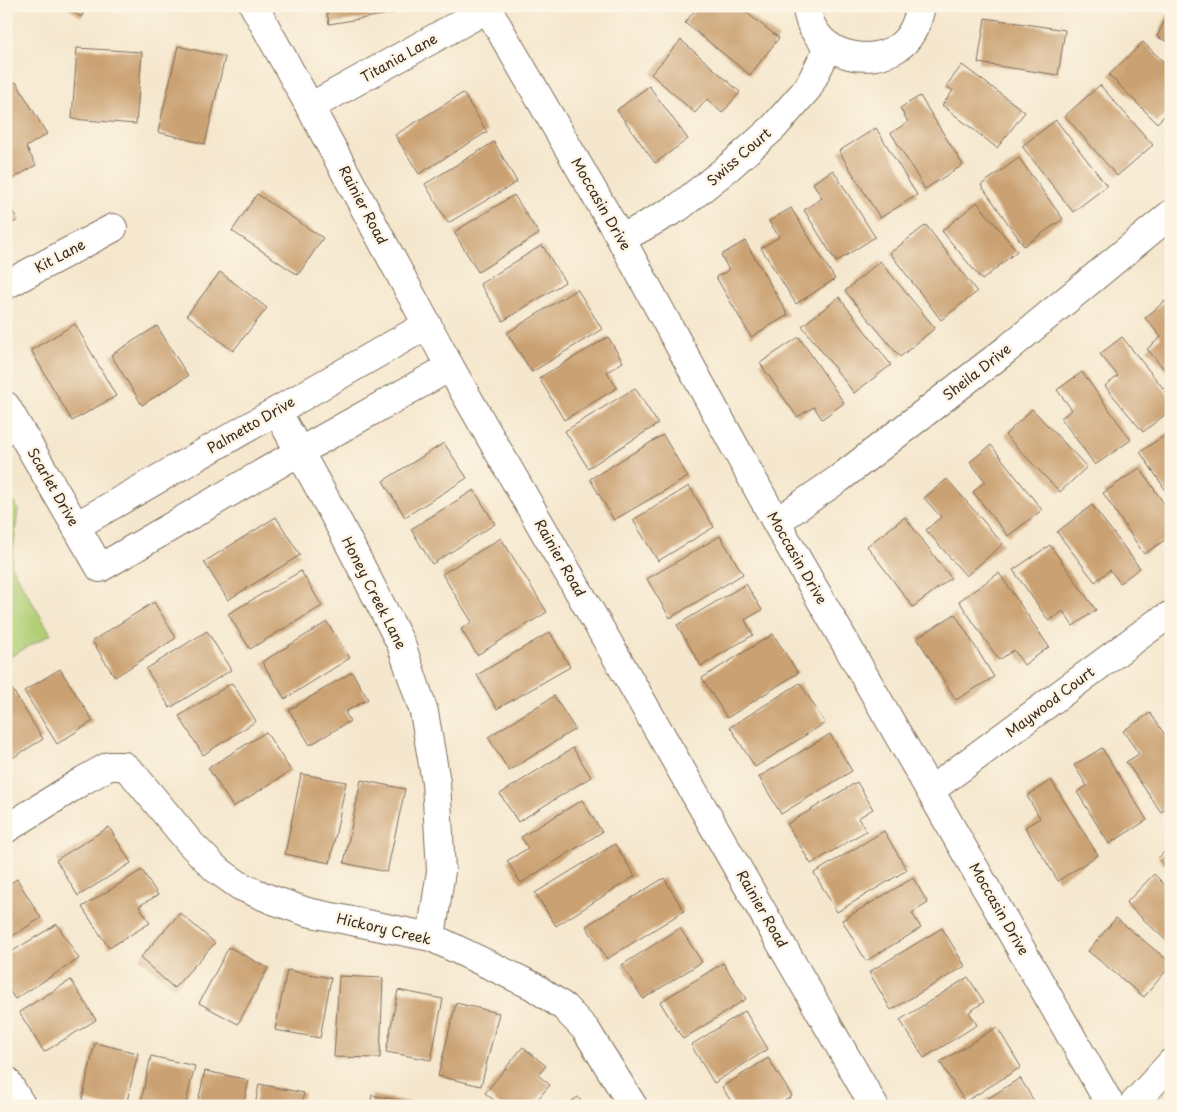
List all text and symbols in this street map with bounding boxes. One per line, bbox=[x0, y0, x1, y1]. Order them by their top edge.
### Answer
street label: Titania Lane bbox=[356, 28, 441, 87]
street label: Swiss Court bbox=[702, 123, 776, 191]
street label: Moccasin Drive bbox=[566, 154, 636, 254]
street label: Rainier Road bbox=[334, 162, 393, 248]
street label: Kit Lane bbox=[31, 233, 89, 278]
street label: Sheila Drive bbox=[938, 338, 1015, 405]
street label: Palmetto Drive bbox=[203, 391, 298, 458]
street label: Scarlet Drive bbox=[22, 444, 84, 530]
street label: Moccasin Drive bbox=[762, 508, 832, 608]
street label: Rainier Road bbox=[530, 515, 591, 600]
street label: Honey Creek Lane bbox=[337, 533, 412, 653]
street label: Maywood Court bbox=[1001, 661, 1099, 742]
street label: Moccasin Drive bbox=[964, 859, 1034, 959]
street label: Rainier Road bbox=[732, 866, 793, 951]
street label: Hickory Creek bbox=[335, 907, 434, 950]

